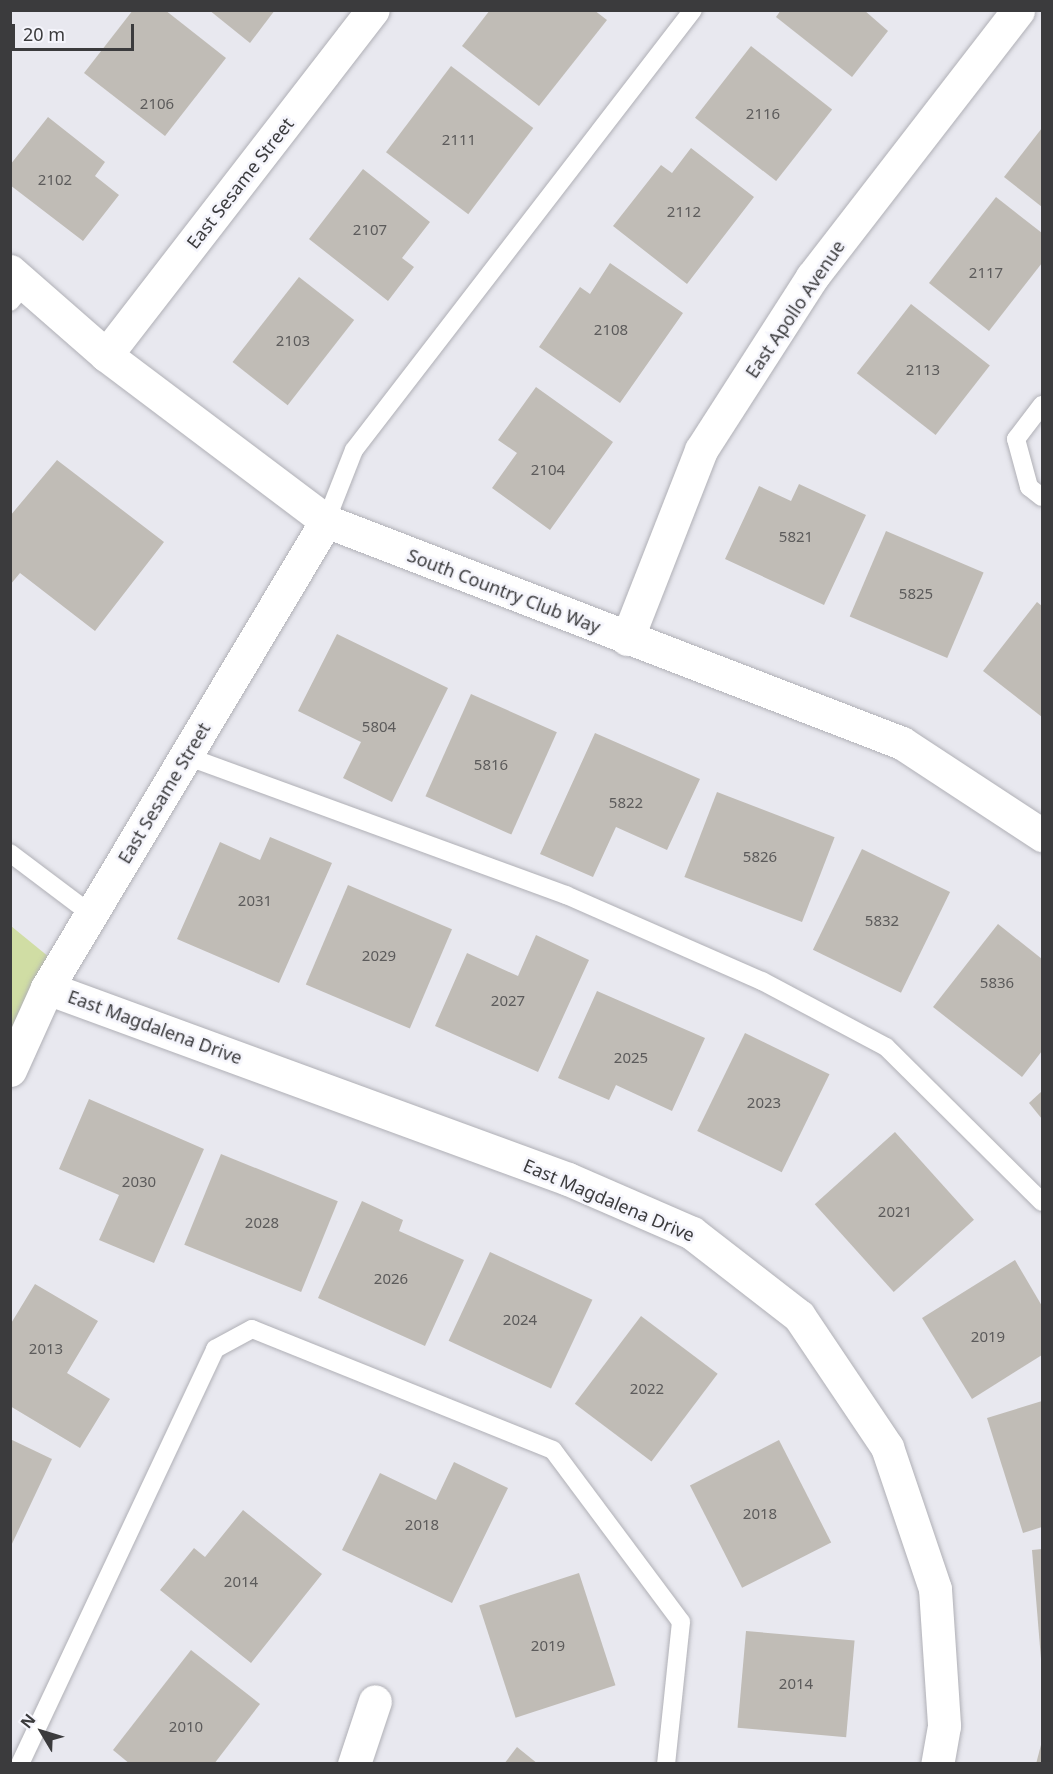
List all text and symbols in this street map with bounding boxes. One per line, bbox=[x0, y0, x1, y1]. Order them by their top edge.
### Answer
scale bar bbox=[15, 12, 136, 50]
text: 20 m bbox=[23, 22, 65, 46]
house number: 2106 bbox=[140, 95, 174, 113]
house number: 2116 bbox=[746, 105, 780, 123]
street label: East Sesame Street bbox=[182, 113, 298, 253]
house number: 2111 bbox=[442, 131, 476, 149]
house number: 2102 bbox=[38, 171, 72, 189]
house number: 2112 bbox=[667, 203, 701, 221]
house number: 2107 bbox=[353, 221, 387, 239]
street label: East Apollo Avenue bbox=[741, 236, 849, 382]
house number: 2117 bbox=[969, 264, 1003, 282]
house number: 2108 bbox=[594, 321, 628, 339]
house number: 2103 bbox=[276, 332, 310, 350]
house number: 2113 bbox=[906, 361, 940, 379]
house number: 2104 bbox=[531, 461, 565, 479]
house number: 5821 bbox=[779, 528, 813, 546]
street label: South Country Club Way bbox=[404, 544, 604, 638]
house number: 5825 bbox=[899, 585, 933, 603]
house number: 5804 bbox=[362, 718, 396, 736]
street label: East Sesame Street bbox=[113, 719, 215, 867]
house number: 5816 bbox=[474, 756, 508, 774]
house number: 5822 bbox=[609, 794, 643, 812]
house number: 5826 bbox=[743, 848, 777, 866]
house number: 2031 bbox=[238, 892, 272, 910]
house number: 5832 bbox=[865, 912, 899, 930]
house number: 2029 bbox=[362, 947, 396, 965]
house number: 5836 bbox=[980, 974, 1014, 992]
street label: East Magdalena Drive bbox=[65, 985, 245, 1069]
house number: 2027 bbox=[491, 992, 525, 1010]
house number: 2025 bbox=[614, 1049, 648, 1067]
house number: 2023 bbox=[747, 1094, 781, 1112]
street label: East Magdalena Drive bbox=[520, 1154, 698, 1246]
house number: 2030 bbox=[122, 1173, 156, 1191]
house number: 2021 bbox=[878, 1203, 912, 1221]
house number: 2028 bbox=[245, 1214, 279, 1232]
house number: 2026 bbox=[374, 1270, 408, 1288]
house number: 2024 bbox=[503, 1311, 537, 1329]
house number: 2019 bbox=[971, 1328, 1005, 1346]
house number: 2013 bbox=[29, 1340, 63, 1358]
house number: 2022 bbox=[630, 1380, 664, 1398]
house number: 2018 bbox=[743, 1505, 777, 1523]
house number: 2018 bbox=[405, 1516, 439, 1534]
house number: 2014 bbox=[224, 1573, 258, 1591]
house number: 2019 bbox=[531, 1637, 565, 1655]
house number: 2014 bbox=[779, 1675, 813, 1693]
north arrow bbox=[12, 1702, 72, 1762]
text: N bbox=[15, 1709, 40, 1733]
house number: 2010 bbox=[169, 1718, 203, 1736]

